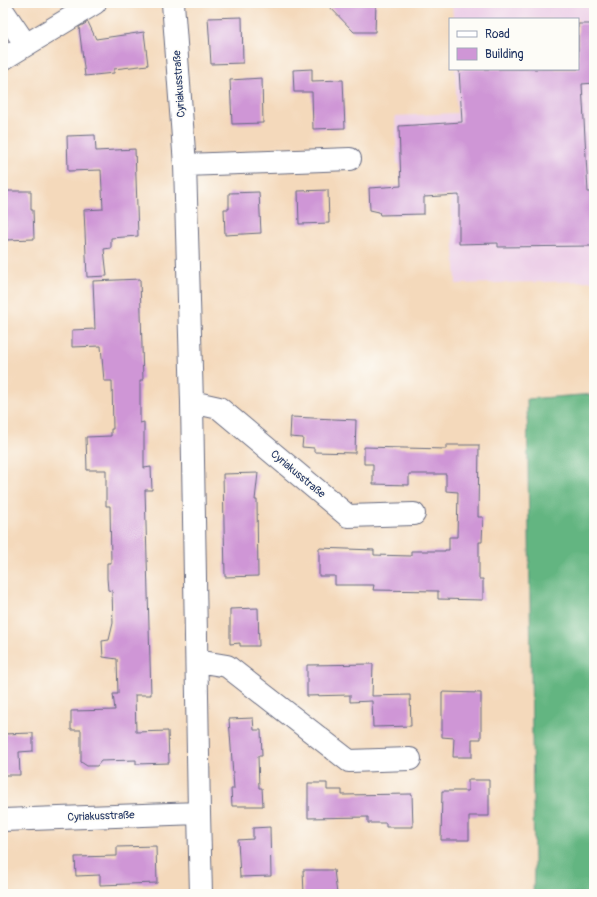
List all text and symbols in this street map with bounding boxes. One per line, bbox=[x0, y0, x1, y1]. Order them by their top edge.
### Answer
legend bbox=[449, 18, 579, 70]
text: Road bbox=[485, 27, 510, 42]
text: Building bbox=[485, 47, 524, 62]
street label: Cyriakusstraße bbox=[170, 49, 188, 118]
street label: Cyriakusstraße bbox=[268, 447, 328, 501]
street label: Cyriakusstraße bbox=[67, 808, 135, 824]

